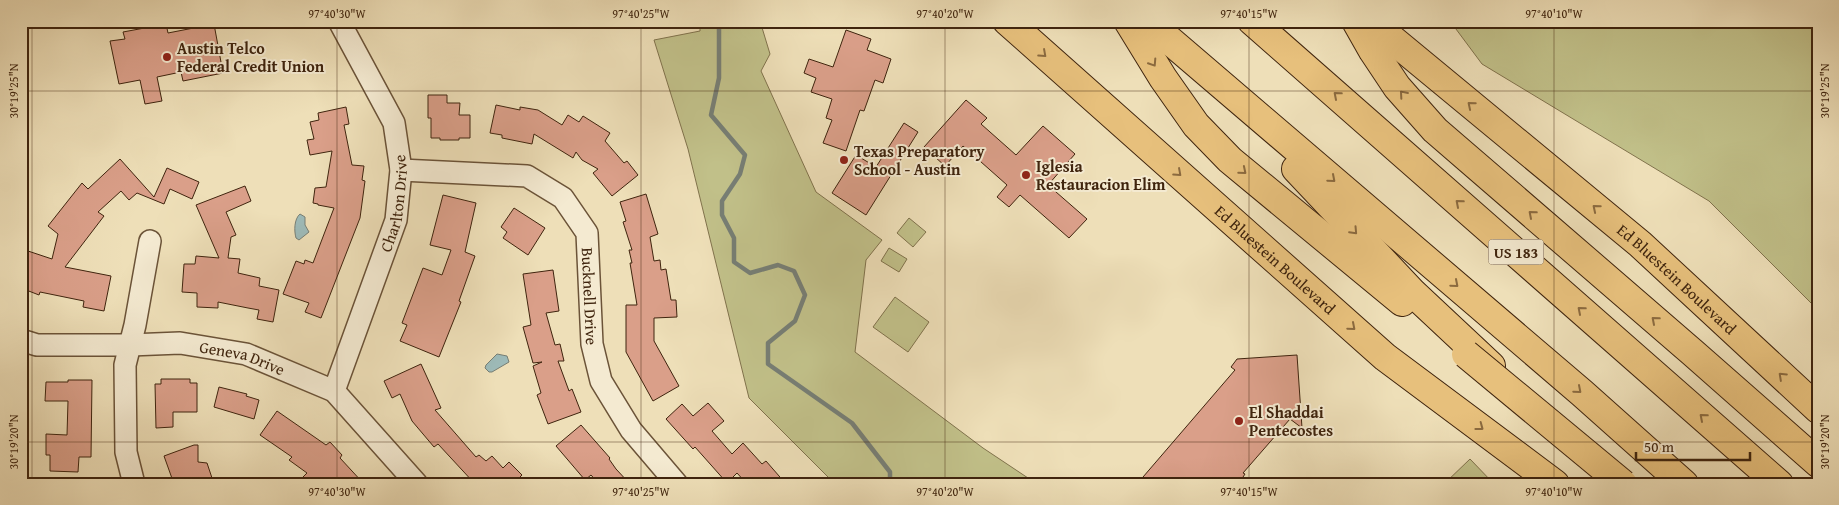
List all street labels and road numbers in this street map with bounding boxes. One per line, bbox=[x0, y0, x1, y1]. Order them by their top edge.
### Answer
street label: Charlton Drive bbox=[373, 153, 413, 255]
street label: Ed Bluestein Boulevard bbox=[1210, 199, 1341, 320]
street label: Ed Bluestein Boulevard bbox=[1612, 218, 1742, 340]
road number: US 183 bbox=[1488, 240, 1544, 264]
street label: Bucknell Drive bbox=[576, 247, 604, 345]
street label: Geneva Drive bbox=[198, 334, 289, 381]

